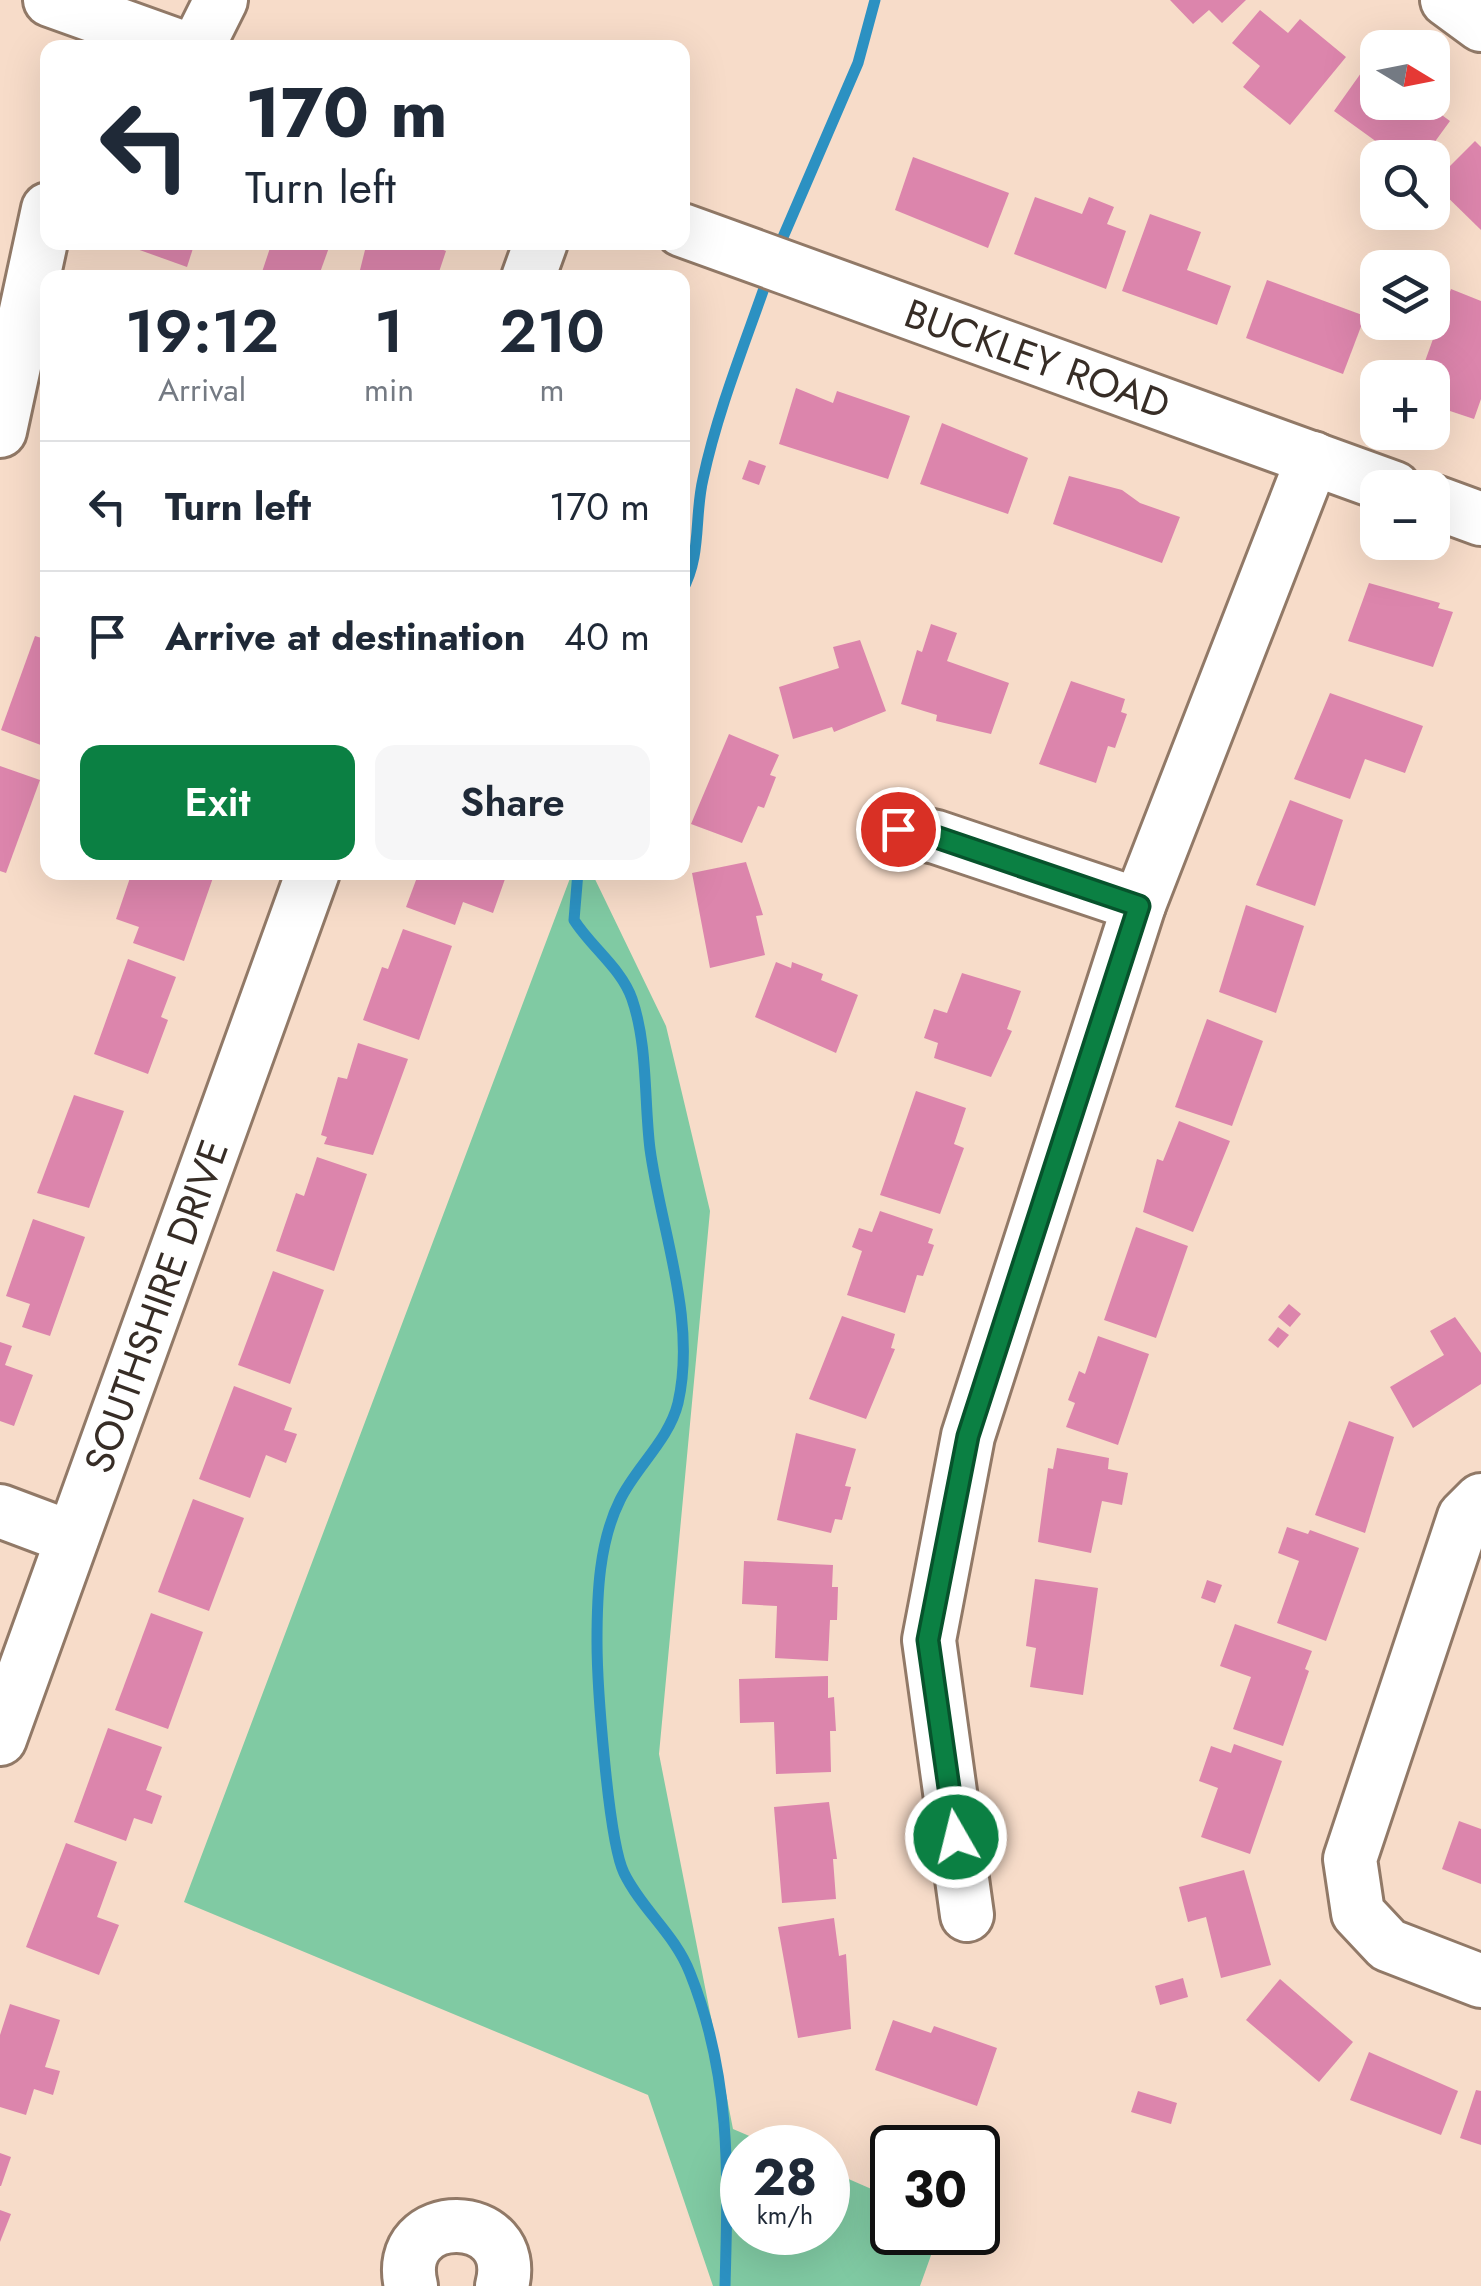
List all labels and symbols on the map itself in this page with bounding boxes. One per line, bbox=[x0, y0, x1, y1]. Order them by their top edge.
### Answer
north arrow bbox=[1360, 30, 1450, 120]
street label: BUCKLEY ROAD bbox=[897, 284, 1178, 433]
pin bbox=[856, 787, 941, 872]
street label: SOUTHSHIRE DRIVE bbox=[69, 1132, 243, 1481]
position arrow bbox=[904, 1785, 1008, 1889]
speed limit sign: 30 bbox=[870, 2125, 1000, 2255]

